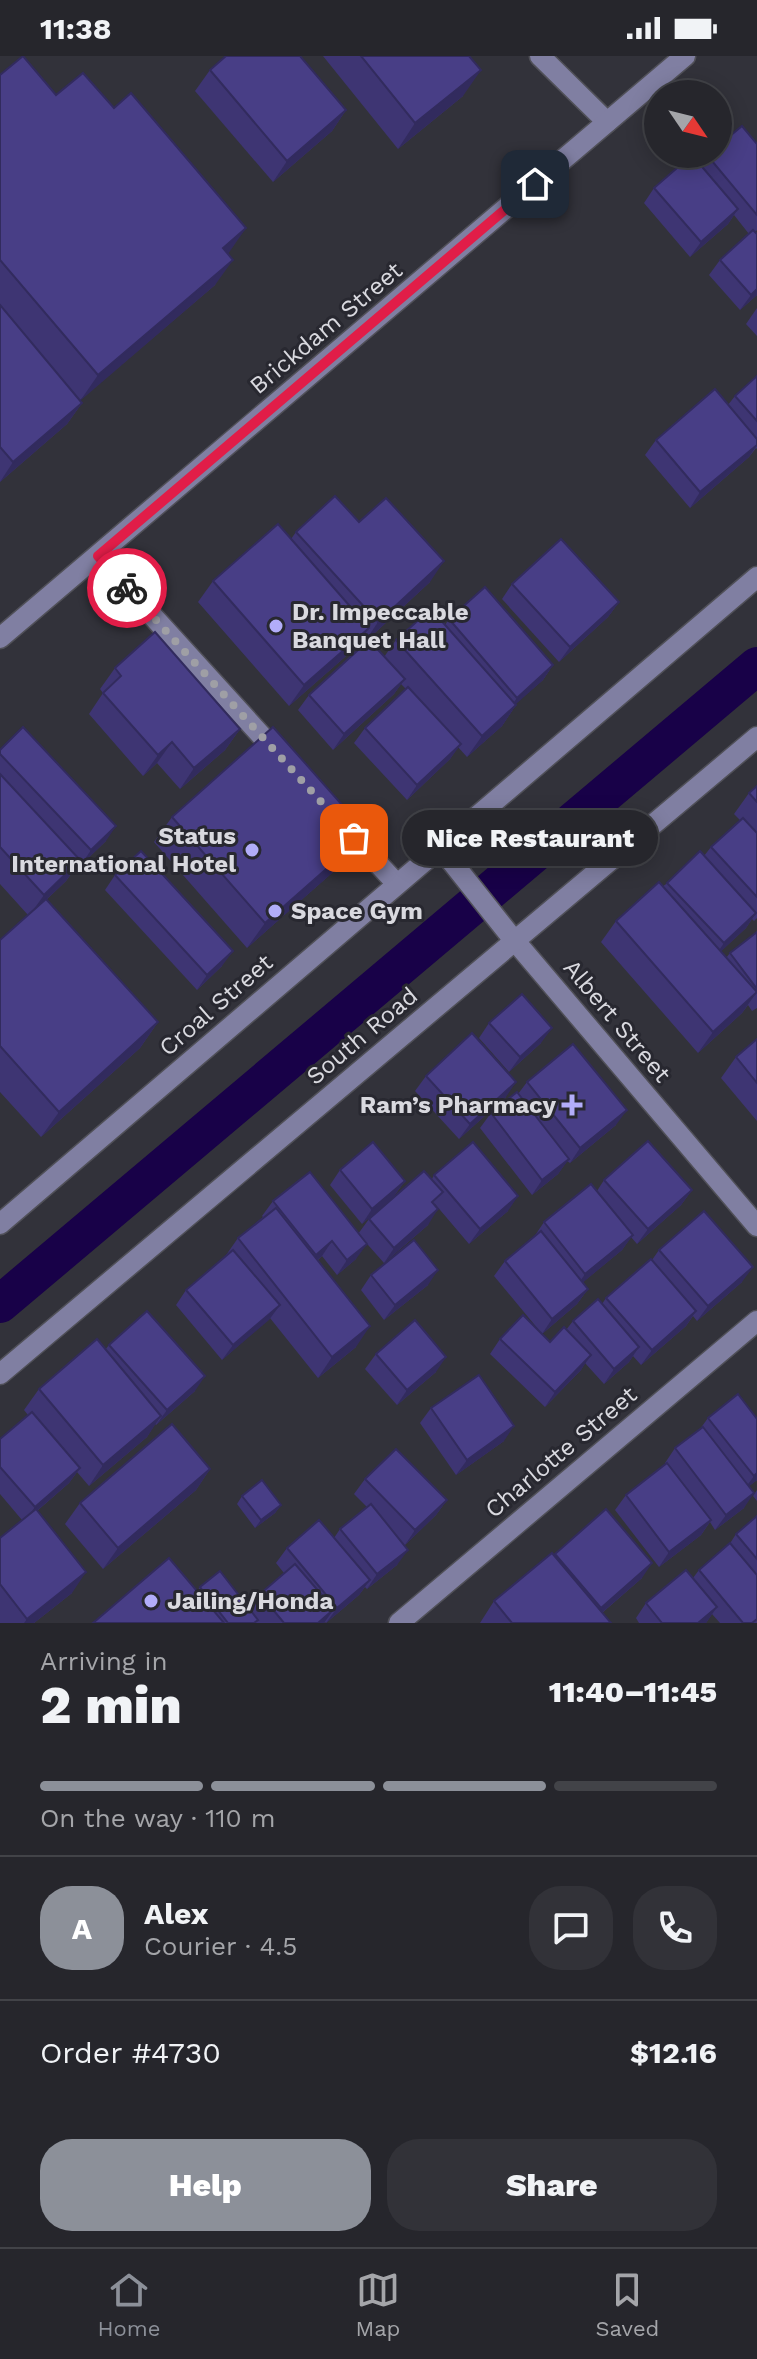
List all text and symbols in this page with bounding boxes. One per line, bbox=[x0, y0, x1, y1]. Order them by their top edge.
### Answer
text: 11:38 bbox=[40, 11, 112, 46]
north arrow bbox=[644, 80, 732, 168]
map controls bbox=[644, 80, 732, 168]
pin bbox=[501, 150, 569, 218]
icon: home bbox=[513, 162, 557, 206]
street label: Brickdam Street bbox=[244, 256, 408, 400]
courier bbox=[87, 548, 167, 628]
icon: bike bbox=[105, 566, 149, 610]
place label: Dr. Impeccable Banquet Hall bbox=[292, 598, 469, 654]
marker: Dr. Impeccable Banquet Hall bbox=[267, 617, 285, 635]
pin bbox=[320, 804, 388, 872]
callout: Nice Restaurant bbox=[402, 810, 658, 866]
icon: bag bbox=[332, 816, 376, 860]
place label: Status International Hotel bbox=[11, 822, 236, 878]
text: Nice Restaurant bbox=[426, 823, 634, 853]
marker: Status International Hotel bbox=[243, 841, 261, 859]
place label: Space Gym bbox=[291, 897, 423, 925]
marker: Space Gym bbox=[266, 902, 284, 920]
street label: Croal Street bbox=[154, 948, 278, 1062]
street label: Albert Street bbox=[558, 954, 676, 1088]
street label: South Road bbox=[301, 981, 423, 1091]
place label: Ram’s Pharmacy bbox=[360, 1091, 556, 1119]
marker: Ram’s Pharmacy bbox=[563, 1096, 581, 1114]
street label: Charlotte Street bbox=[480, 1381, 642, 1523]
place label: Jailing/Honda bbox=[167, 1587, 333, 1615]
marker: Jailing/Honda bbox=[142, 1592, 160, 1610]
text: Arriving in bbox=[40, 1646, 168, 1676]
text: 11:40–11:45 bbox=[549, 1674, 717, 1709]
text: 2 min bbox=[40, 1675, 182, 1736]
text: On the way · 110 m bbox=[40, 1803, 275, 1833]
button: chat bbox=[529, 1886, 613, 1970]
button: phone bbox=[633, 1886, 717, 1970]
text: Alex bbox=[144, 1896, 208, 1931]
text: A bbox=[72, 1911, 92, 1946]
text: Courier · 4.5 bbox=[144, 1931, 297, 1961]
text: Order #4730 bbox=[40, 2035, 221, 2070]
text: $12.16 bbox=[630, 2035, 717, 2070]
button: Help bbox=[40, 2139, 371, 2231]
button: Share bbox=[387, 2139, 717, 2231]
tab: Home bbox=[98, 2268, 160, 2341]
tab: Map bbox=[356, 2268, 400, 2341]
tab: Saved bbox=[596, 2268, 659, 2341]

